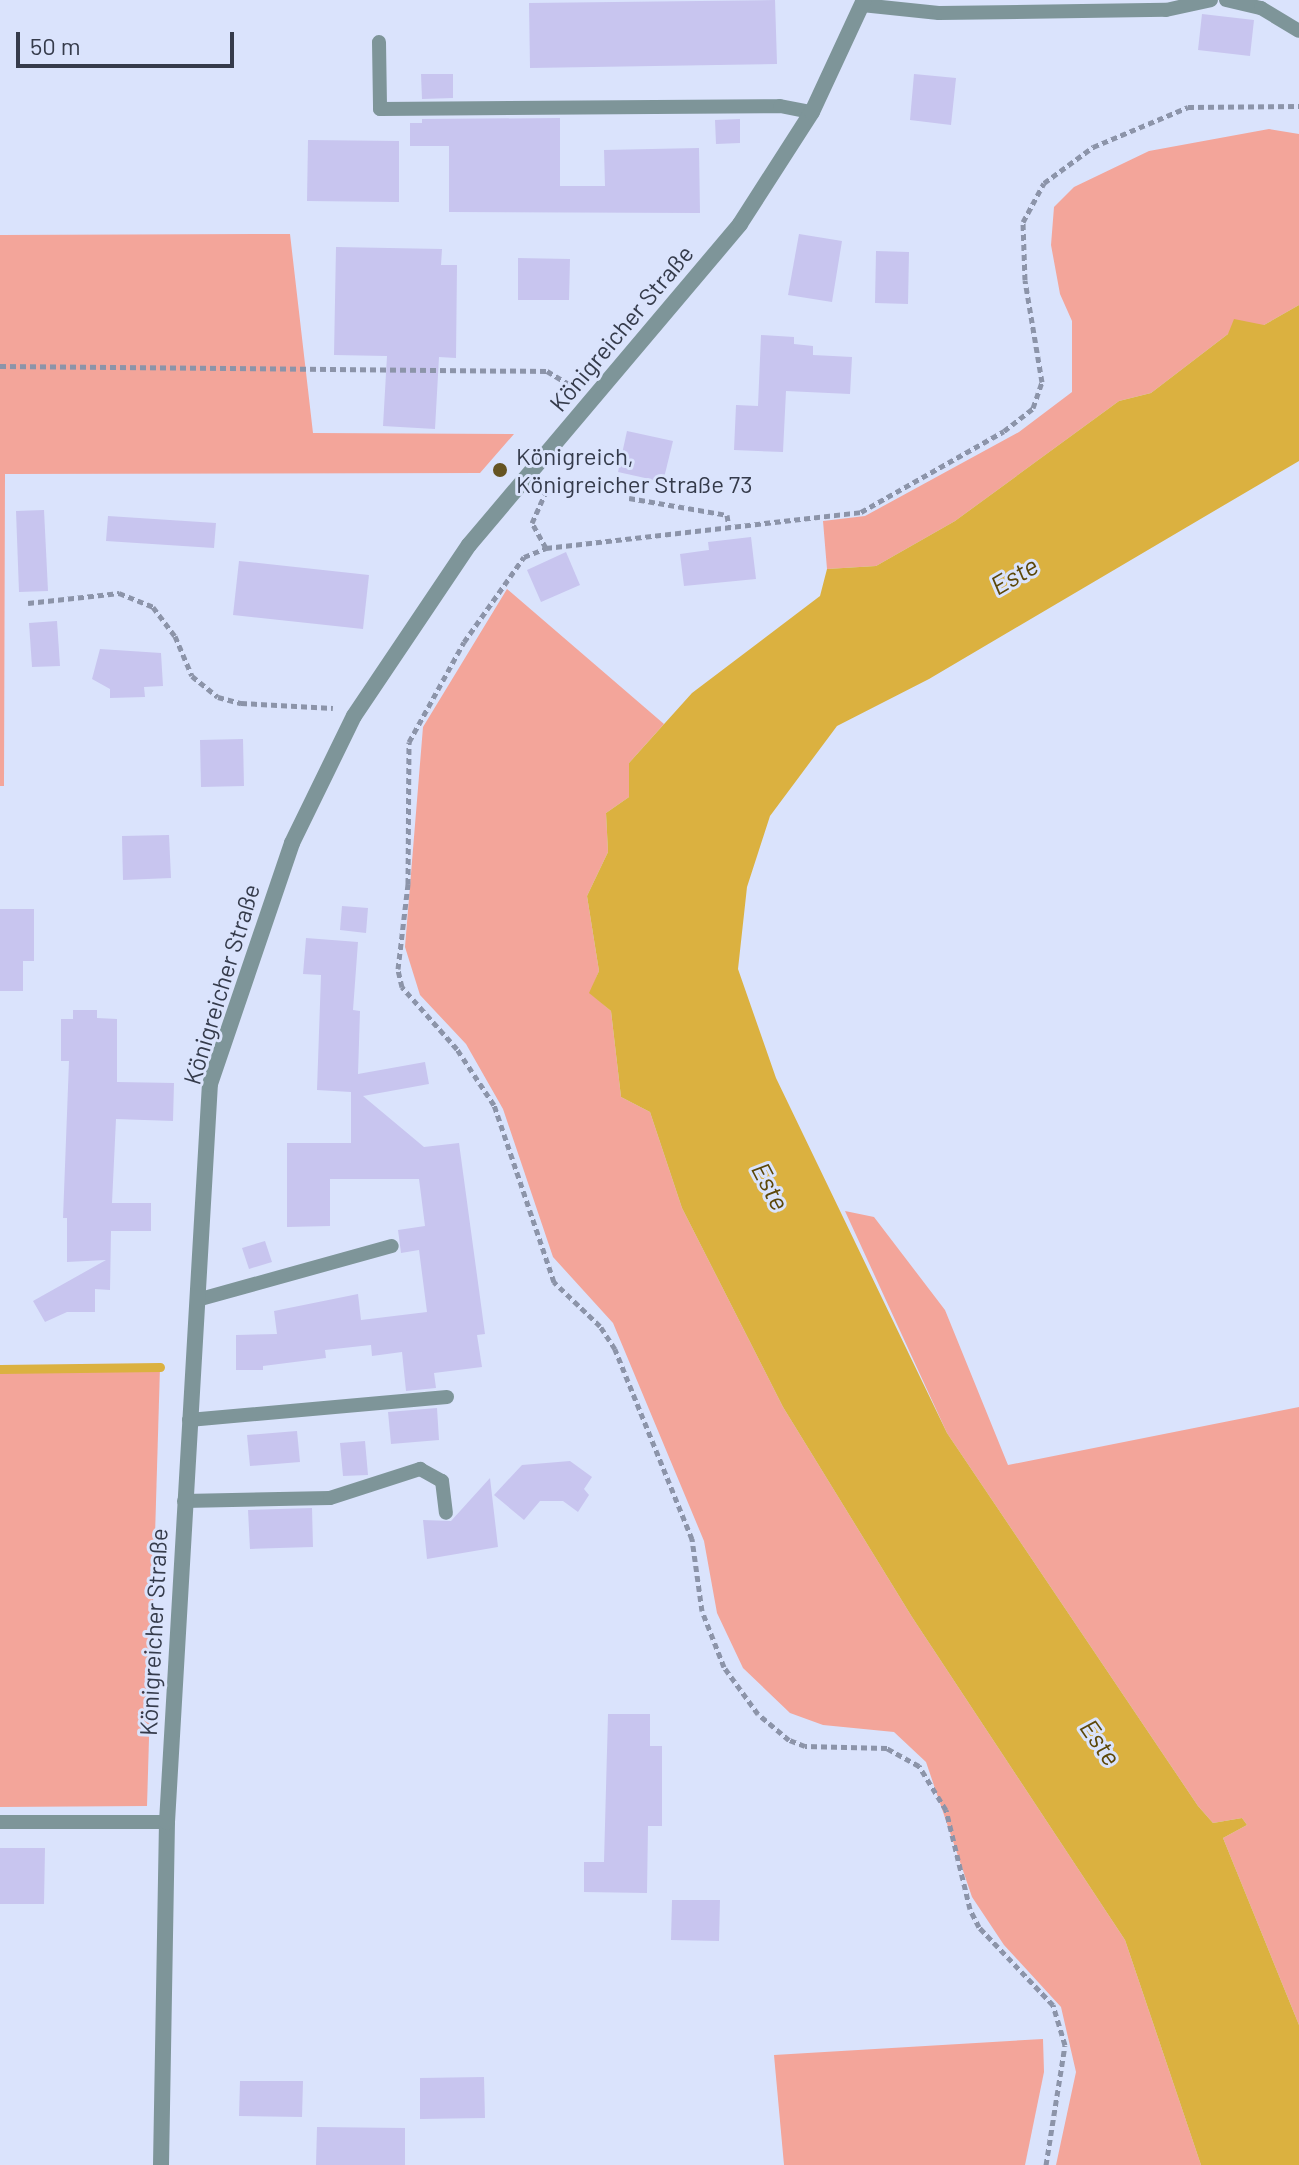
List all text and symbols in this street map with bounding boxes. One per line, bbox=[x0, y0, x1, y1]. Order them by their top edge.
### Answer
scale bar bbox=[20, 16, 238, 66]
text: 50 m bbox=[30, 31, 81, 60]
street label: Königreicher Straße bbox=[543, 239, 699, 417]
place label: Königreich, Königreicher Straße 73 bbox=[516, 442, 753, 498]
marker: Königreich, Königreicher Straße 73 bbox=[491, 461, 509, 479]
water label: Este bbox=[985, 549, 1043, 601]
street label: Königreicher Straße bbox=[177, 880, 265, 1088]
water label: Este bbox=[746, 1157, 796, 1215]
street label: Königreicher Straße bbox=[133, 1527, 173, 1737]
water label: Este bbox=[1074, 1713, 1128, 1771]

